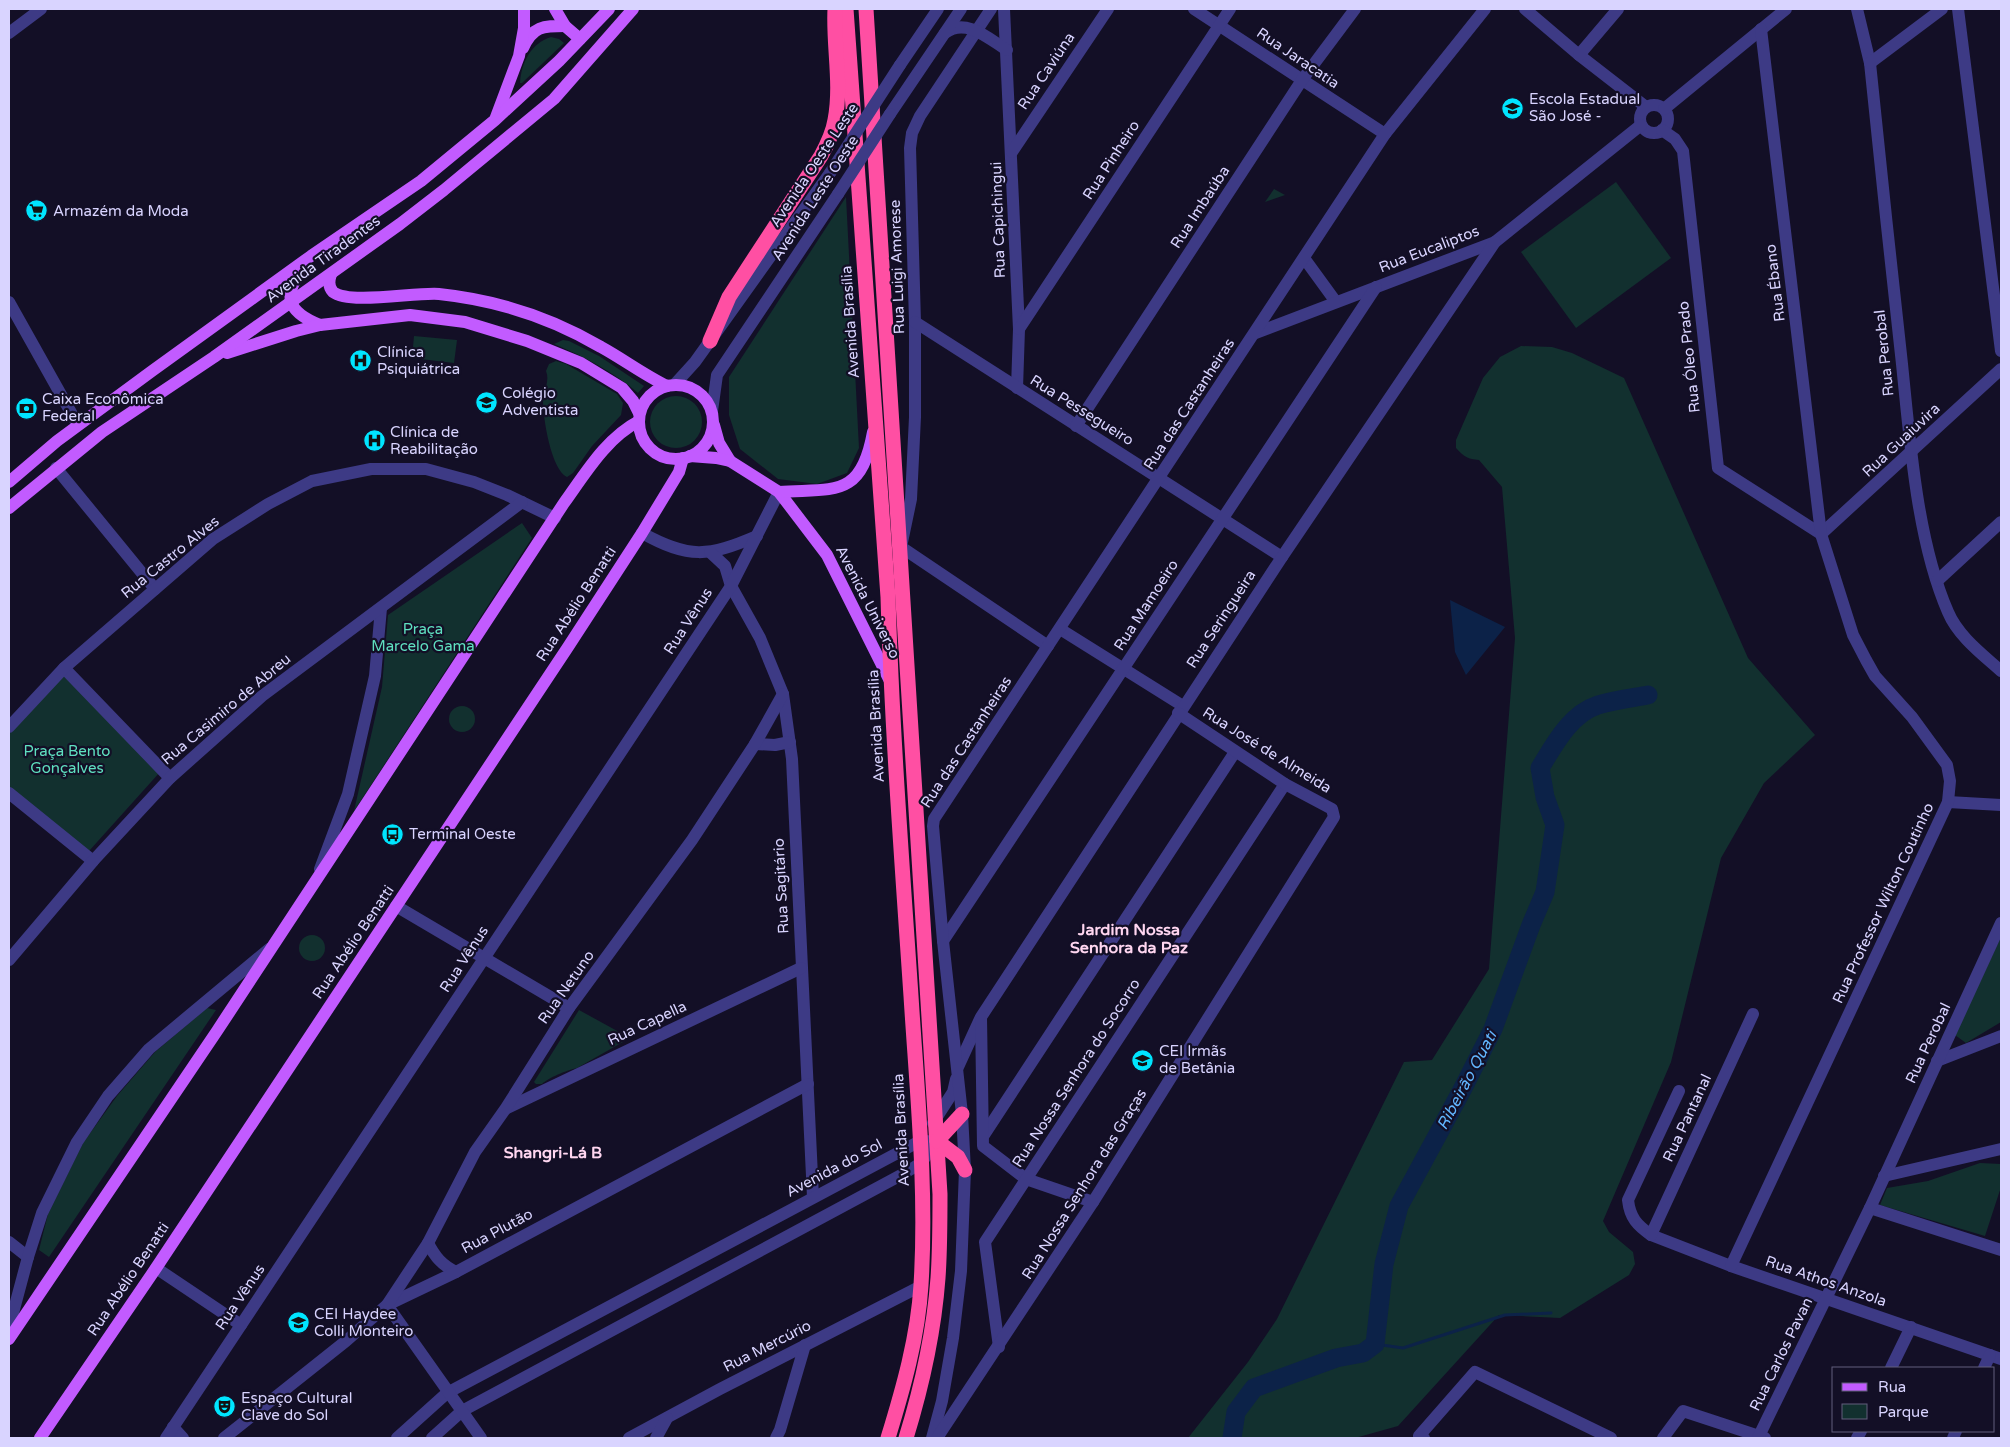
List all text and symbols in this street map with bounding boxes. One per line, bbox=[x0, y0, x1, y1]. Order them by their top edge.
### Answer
street label: Rua Jaracatia bbox=[1253, 24, 1343, 92]
street label: Rua Caviúna bbox=[1014, 29, 1078, 113]
place label: Escola Estadual São José - bbox=[1529, 90, 1640, 125]
school or university icon: Escola Estadual São José - bbox=[1501, 96, 1525, 120]
street label: Avenida Oeste Leste bbox=[766, 100, 862, 230]
street label: Rua Pinheiro bbox=[1079, 117, 1143, 203]
street label: Avenida Leste Oeste bbox=[768, 132, 862, 264]
street label: Rua Capichingui bbox=[987, 161, 1009, 279]
street label: Rua Imbaúba bbox=[1167, 162, 1233, 252]
supermarket icon: Armazém da Moda bbox=[25, 199, 49, 223]
street label: Rua Luigi Amorese bbox=[886, 200, 908, 334]
place label: Armazém da Moda bbox=[53, 202, 189, 220]
street label: Avenida Tiradentes bbox=[262, 212, 384, 306]
street label: Rua Eucaliptos bbox=[1376, 222, 1482, 276]
street label: Rua Ébano bbox=[1761, 243, 1789, 323]
street label: Avenida Brasília bbox=[837, 265, 863, 379]
street label: Rua Óleo Prado bbox=[1674, 300, 1704, 414]
street label: Rua Perobal bbox=[1871, 309, 1897, 397]
street label: Rua das Castanheiras bbox=[1140, 335, 1238, 473]
place label: Clínica Psiquiátrica bbox=[377, 343, 460, 378]
hospital icon: Clínica Psiquiátrica bbox=[349, 349, 373, 373]
street label: Rua Pessegueiro bbox=[1027, 371, 1137, 449]
place label: Colégio Adventista bbox=[502, 384, 579, 419]
place label: Caixa Econômica Federal bbox=[42, 390, 164, 425]
school or university icon: Colégio Adventista bbox=[474, 390, 498, 414]
bank icon: Caixa Econômica Federal bbox=[14, 396, 38, 420]
street label: Rua Guaiuvira bbox=[1858, 399, 1944, 481]
place label: Clínica de Reabilitação bbox=[390, 423, 478, 458]
hospital icon: Clínica de Reabilitação bbox=[362, 429, 386, 453]
street label: Rua Castro Alves bbox=[117, 512, 223, 602]
street label: Rua Abélio Benatti bbox=[532, 543, 620, 665]
street label: Avenida Universo bbox=[832, 543, 904, 661]
street label: Rua Mamoeiro bbox=[1110, 556, 1182, 654]
street label: Rua Seringueira bbox=[1183, 567, 1259, 671]
street label: Rua Vênus bbox=[660, 584, 716, 658]
park label: Praça Marcelo Gama bbox=[371, 620, 475, 655]
street label: Rua Casimiro de Abreu bbox=[158, 650, 294, 768]
street label: Avenida Brasília bbox=[864, 669, 888, 783]
street label: Rua das Castanheiras bbox=[917, 673, 1015, 811]
street label: Rua José de Almeida bbox=[1199, 703, 1335, 797]
park label: Praça Bento Gonçalves bbox=[24, 742, 110, 777]
street label: Rua Professor Wilton Coutinho bbox=[1829, 800, 1937, 1006]
bus stop icon: Terminal Oeste bbox=[381, 822, 405, 846]
place label: Terminal Oeste bbox=[409, 825, 516, 843]
street label: Rua Sagitário bbox=[770, 838, 792, 934]
street label: Rua Abélio Benatti bbox=[308, 882, 398, 1002]
district label: Jardim Nossa Senhora da Paz bbox=[1070, 920, 1188, 958]
street label: Rua Vênus bbox=[436, 922, 492, 996]
street label: Rua Netuno bbox=[534, 947, 598, 1027]
street label: Rua Nossa Senhora do Socorro bbox=[1008, 975, 1144, 1171]
street label: Rua Capella bbox=[605, 997, 689, 1049]
street label: Rua Perobal bbox=[1902, 1000, 1954, 1086]
water label: Ribeirão Quati bbox=[1432, 1026, 1502, 1133]
place label: CEI Irmãs de Betânia bbox=[1159, 1042, 1235, 1077]
school or university icon: CEI Irmãs de Betânia bbox=[1131, 1048, 1155, 1072]
street label: Rua Pantanal bbox=[1659, 1071, 1715, 1165]
street label: Avenida Brasília bbox=[889, 1073, 913, 1187]
street label: Rua Nossa Senhora das Graças bbox=[1018, 1085, 1150, 1283]
street label: Avenida do Sol bbox=[783, 1135, 885, 1201]
district label: Shangri-Lá B bbox=[504, 1143, 602, 1163]
street label: Rua Plutão bbox=[458, 1205, 536, 1257]
street label: Rua Abélio Benatti bbox=[83, 1219, 173, 1339]
street label: Rua Athos Anzola bbox=[1763, 1252, 1889, 1310]
street label: Rua Vênus bbox=[211, 1261, 269, 1333]
street label: Rua Carlos Pavan bbox=[1746, 1294, 1816, 1414]
place label: CEI Haydee Colli Monteiro bbox=[314, 1305, 413, 1340]
school or university icon: CEI Haydee Colli Monteiro bbox=[286, 1311, 310, 1335]
street label: Rua Mercúrio bbox=[720, 1316, 814, 1376]
legend bbox=[1832, 1367, 1995, 1432]
text: Rua bbox=[1878, 1378, 1906, 1396]
place label: Espaço Cultural Clave do Sol bbox=[241, 1389, 352, 1424]
theatre icon: Espaço Cultural Clave do Sol bbox=[213, 1395, 237, 1419]
text: Parque bbox=[1878, 1403, 1929, 1421]

